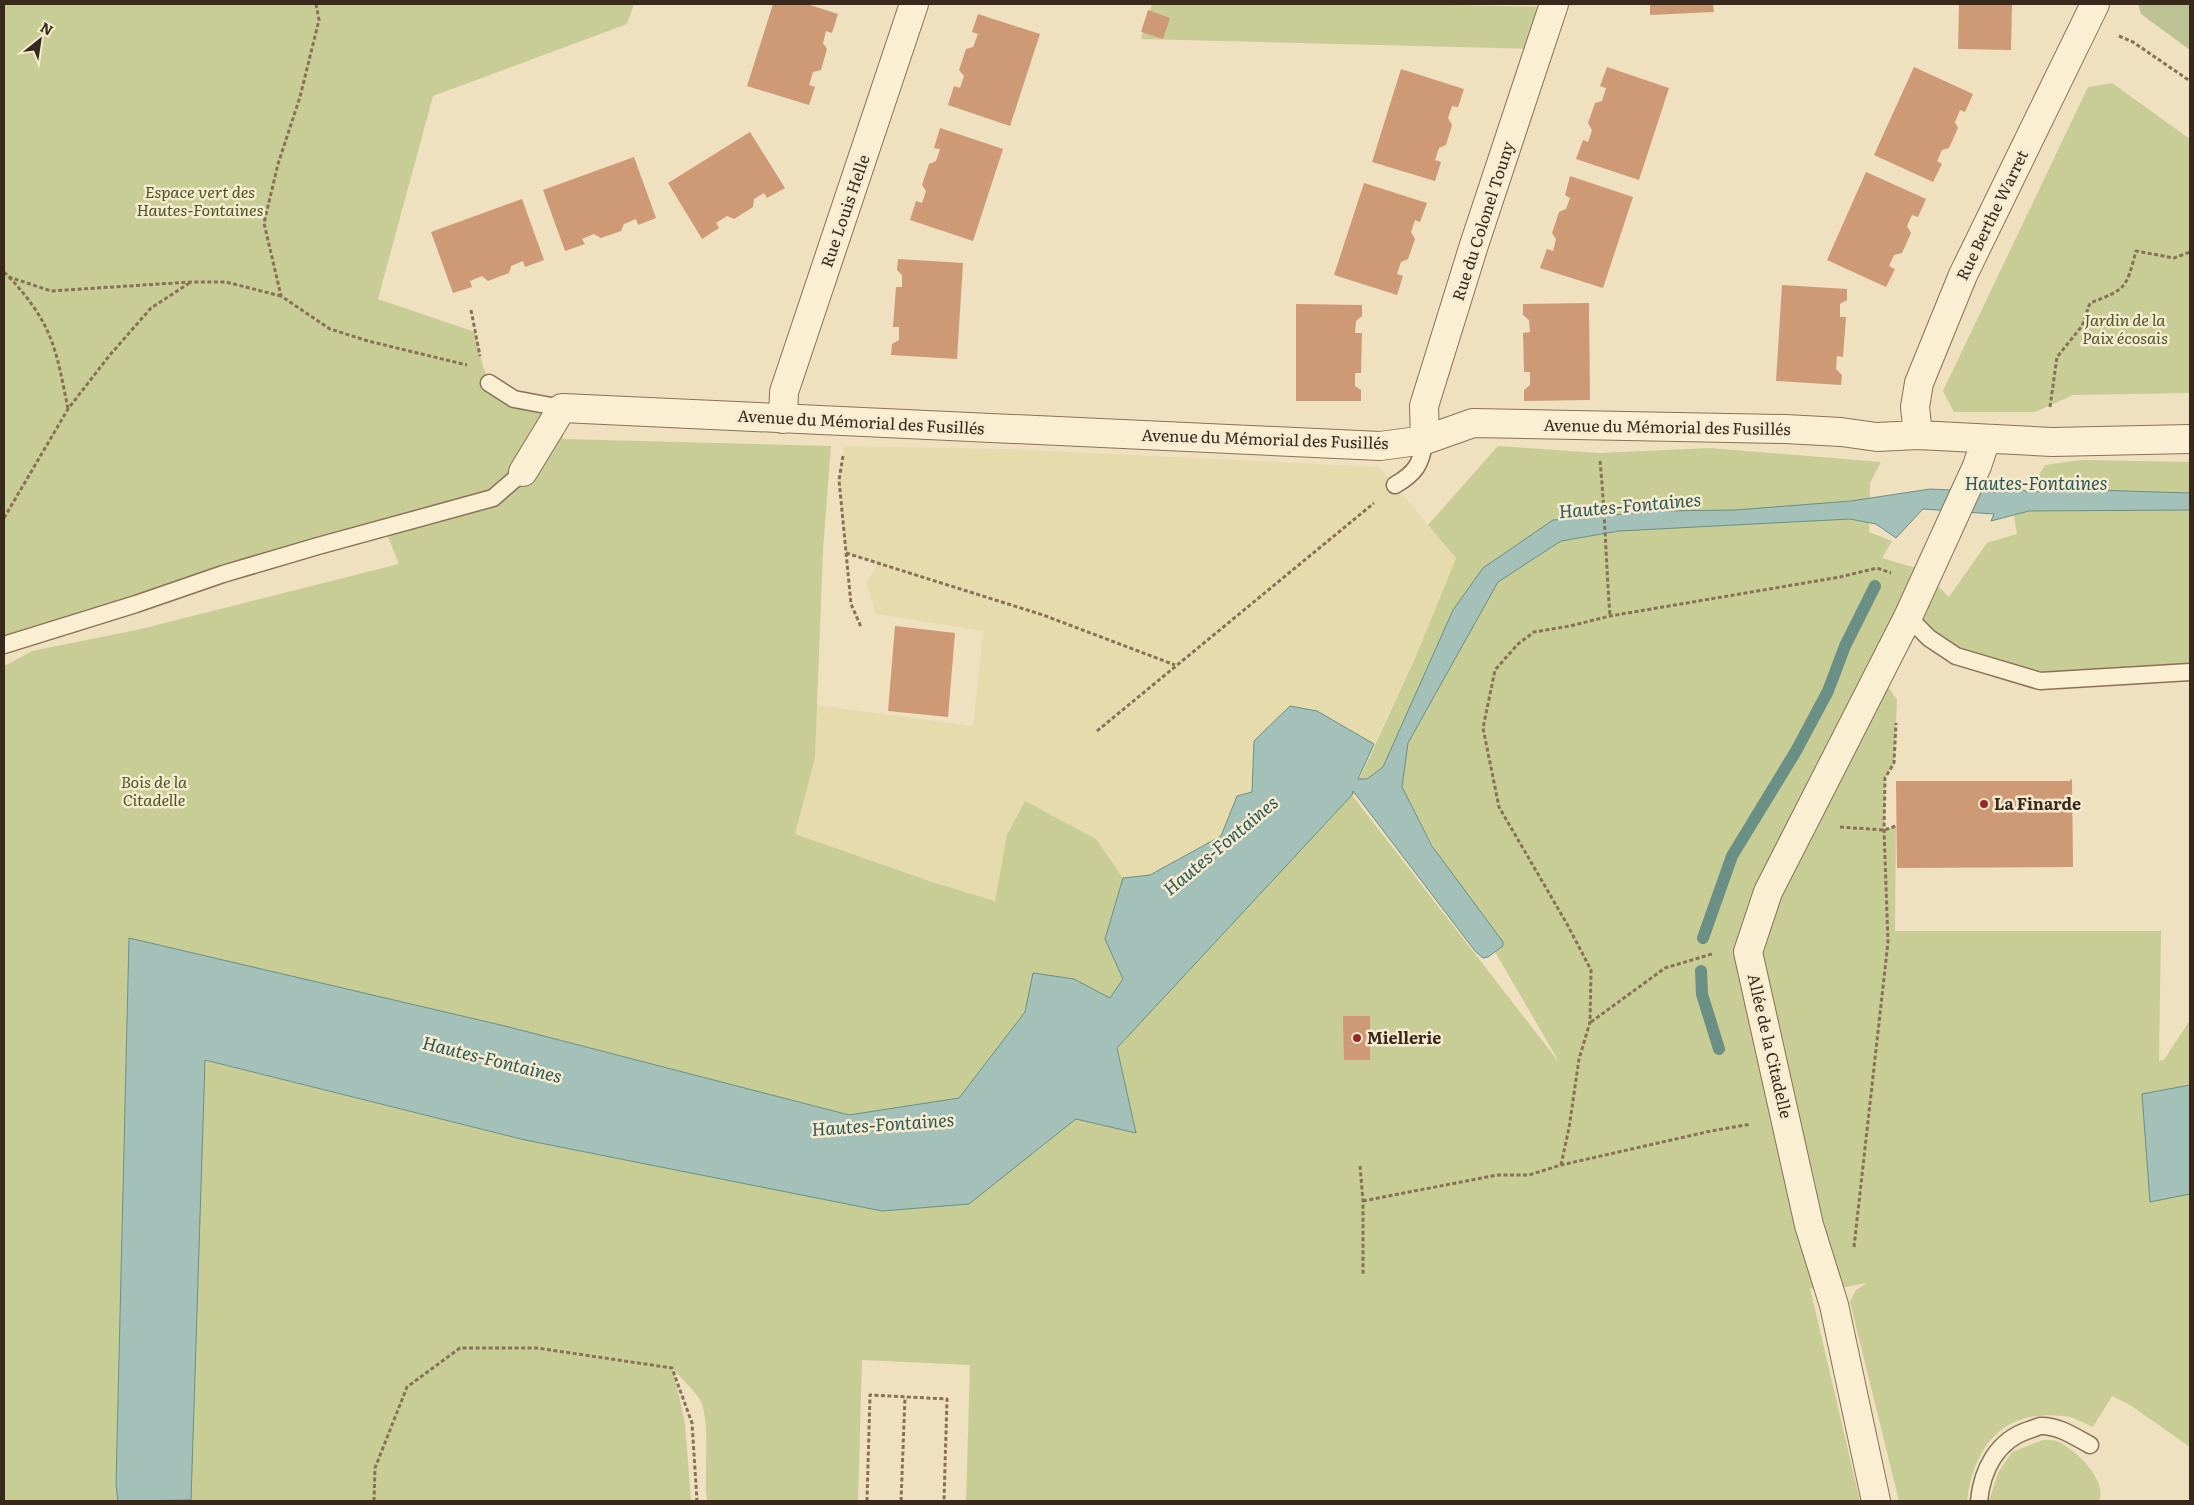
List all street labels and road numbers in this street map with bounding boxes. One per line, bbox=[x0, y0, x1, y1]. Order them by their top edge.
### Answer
street label: Rue du Colonel Touny bbox=[1445, 137, 1519, 304]
street label: Rue Berthe Warret bbox=[1949, 145, 2033, 284]
street label: Rue Louis Helle bbox=[813, 151, 875, 270]
street label: Avenue du Mémorial des Fusillés bbox=[737, 403, 985, 439]
street label: Avenue du Mémorial des Fusillés bbox=[1543, 412, 1791, 440]
street label: Avenue du Mémorial des Fusillés bbox=[1141, 422, 1389, 454]
street label: Allée de la Citadelle bbox=[1743, 971, 1799, 1121]

